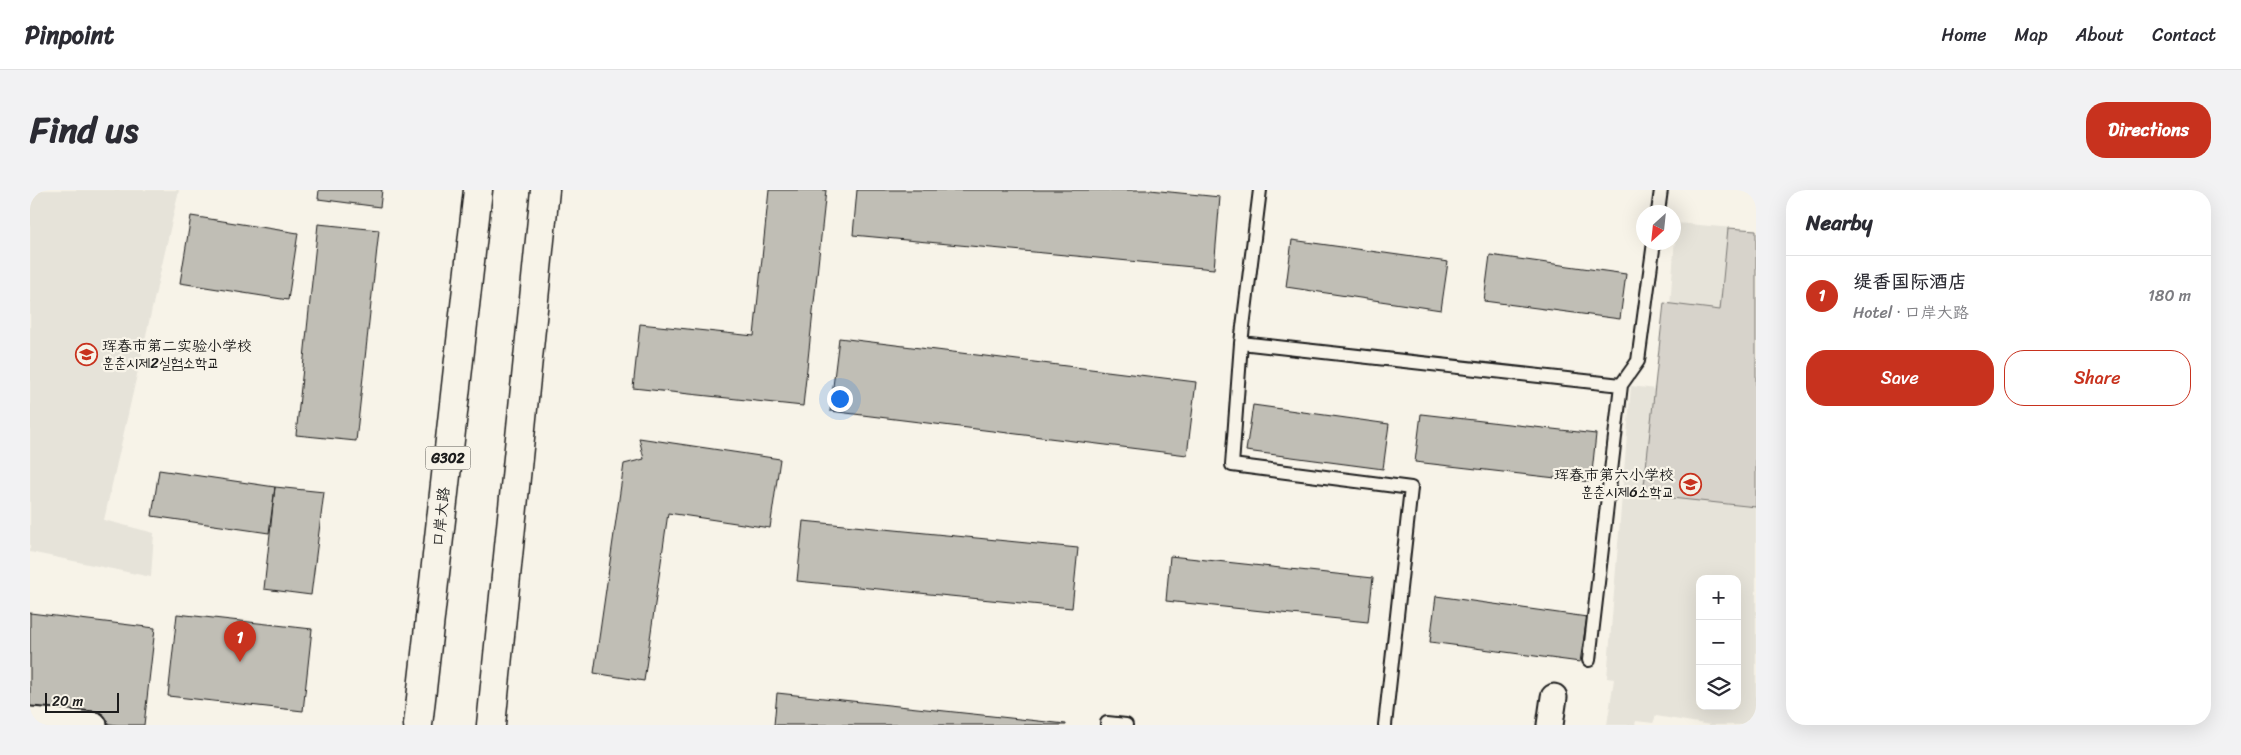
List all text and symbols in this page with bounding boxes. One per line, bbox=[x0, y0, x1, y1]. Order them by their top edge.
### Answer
text: Pinpoint bbox=[25, 14, 114, 56]
text: Home bbox=[1942, 19, 1987, 51]
text: Map bbox=[2015, 19, 2048, 51]
text: About bbox=[2076, 19, 2124, 51]
text: Contact bbox=[2152, 19, 2216, 51]
text: Find us bbox=[30, 99, 138, 161]
button: Directions bbox=[2086, 102, 2211, 158]
text: Nearby bbox=[1806, 204, 1872, 242]
north arrow bbox=[1636, 205, 1681, 250]
text: 缇香国际酒店 bbox=[1853, 265, 1967, 298]
text: 1 bbox=[1819, 281, 1825, 310]
text: 180 m bbox=[2148, 281, 2191, 310]
text: Hotel · 口岸大路 bbox=[1853, 298, 1969, 327]
place label: 珲春市第二实验小学校 훈춘시제2실험소학교 bbox=[102, 333, 252, 376]
school or university icon: 珲春市第二实验小学校 훈춘시제2실험소학교 bbox=[74, 343, 98, 367]
button: Save bbox=[1806, 350, 1994, 406]
button: Share bbox=[2004, 350, 2191, 406]
your location bbox=[827, 386, 853, 412]
road number: G302 bbox=[426, 446, 470, 470]
place label: 珲春市第六小学校 훈춘시제6소학교 bbox=[1554, 462, 1674, 505]
school or university icon: 珲春市第六小学校 훈춘시제6소학교 bbox=[1678, 472, 1702, 496]
street label: 口岸大路 bbox=[425, 486, 457, 548]
map controls bbox=[1696, 575, 1741, 710]
button: + bbox=[1696, 575, 1741, 620]
button: − bbox=[1696, 620, 1741, 665]
pin: 1 bbox=[224, 621, 256, 662]
button: layers bbox=[1696, 665, 1741, 710]
text: 20 m bbox=[52, 689, 83, 714]
scale bar bbox=[45, 690, 119, 713]

